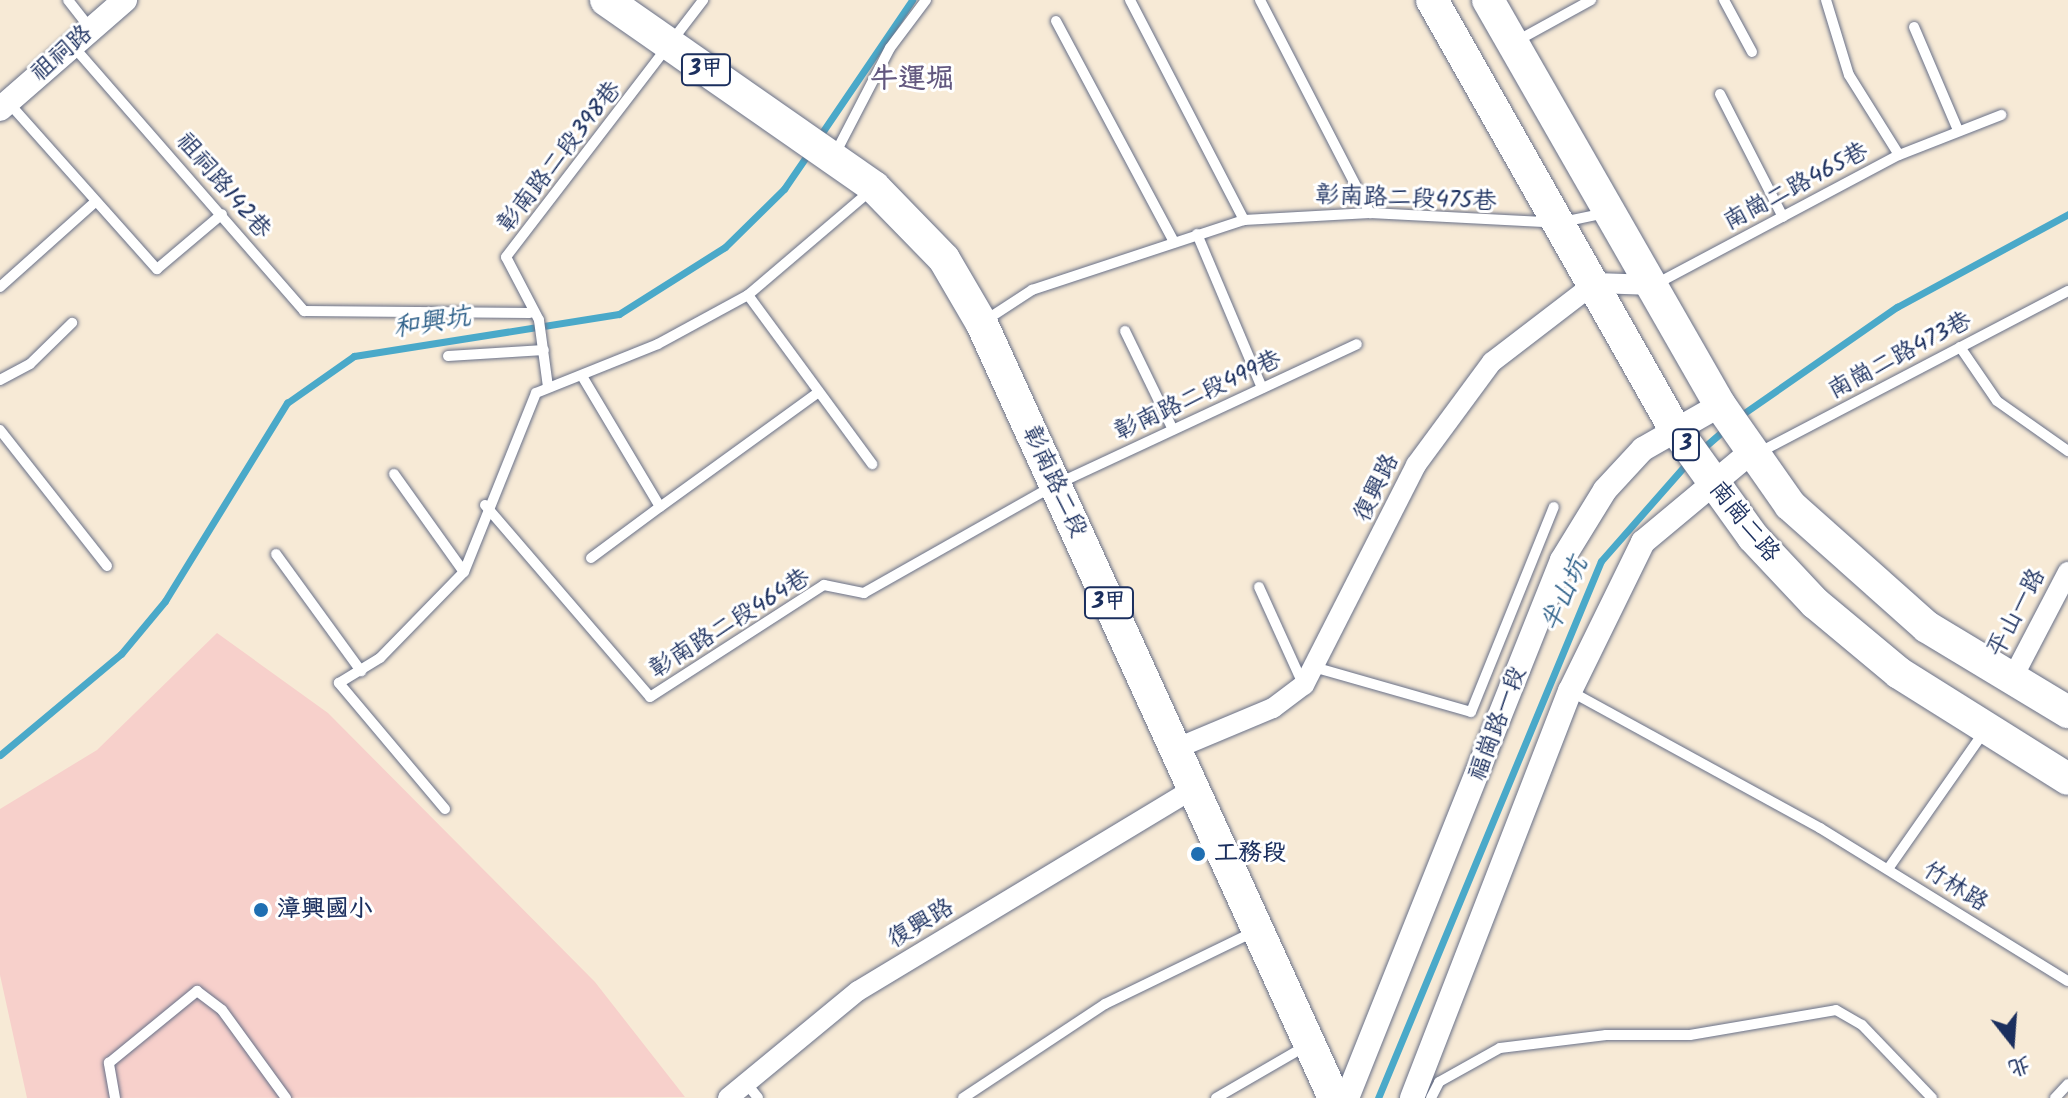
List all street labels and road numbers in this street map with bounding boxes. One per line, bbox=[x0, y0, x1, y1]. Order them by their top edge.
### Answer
street label: 祖祠路 bbox=[25, 20, 99, 88]
road number: 3甲 bbox=[680, 52, 732, 88]
street label: 彰南路二段398巷 bbox=[492, 76, 628, 238]
street label: 祖祠路142巷 bbox=[169, 127, 277, 245]
street label: 南崗二路465巷 bbox=[1719, 137, 1873, 237]
street label: 彰南路二段475巷 bbox=[1315, 181, 1497, 217]
street label: 南崗二路473巷 bbox=[1823, 306, 1977, 406]
street label: 彰南路二段499巷 bbox=[1110, 345, 1286, 447]
street label: 彰南路二段 bbox=[1016, 422, 1092, 542]
road number: 3 bbox=[1670, 427, 1702, 463]
street label: 復興路 bbox=[1348, 449, 1406, 527]
street label: 南崗二路 bbox=[1703, 476, 1785, 568]
street label: 彰南路二段464巷 bbox=[644, 563, 816, 685]
street label: 平山一路 bbox=[1982, 564, 2052, 662]
road number: 3甲 bbox=[1083, 585, 1135, 621]
street label: 福崗路一段 bbox=[1463, 663, 1533, 785]
street label: 竹林路 bbox=[1917, 856, 1993, 918]
street label: 復興路 bbox=[883, 893, 959, 955]

